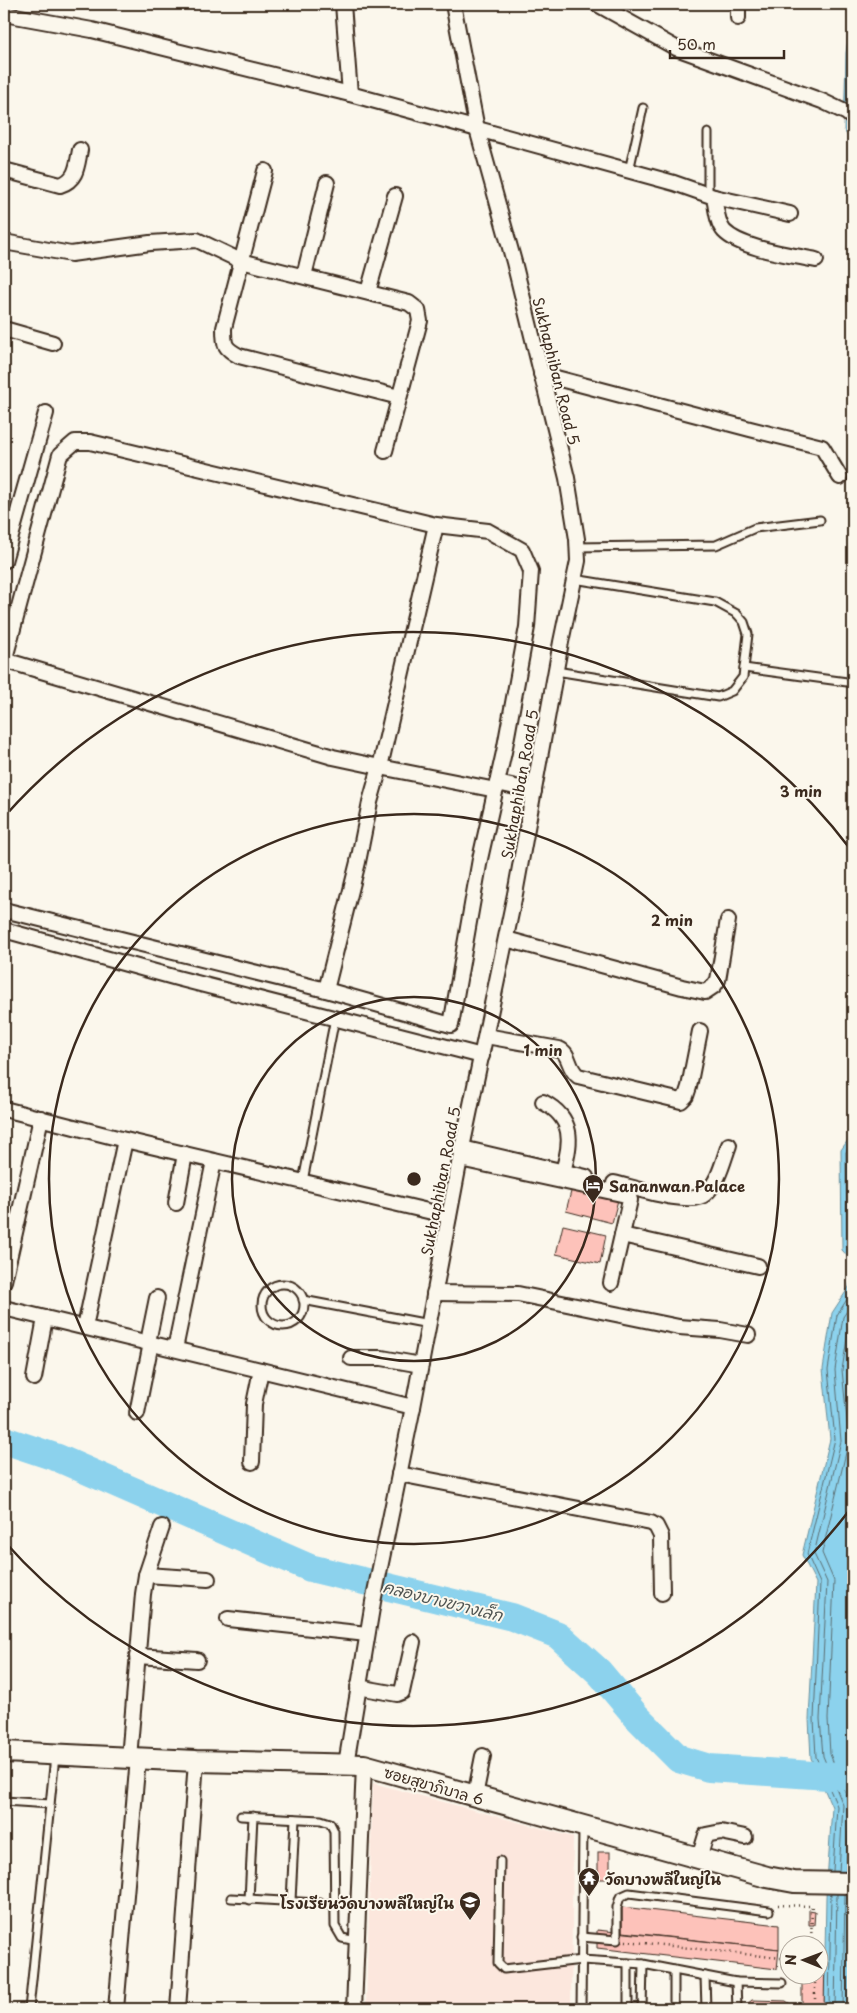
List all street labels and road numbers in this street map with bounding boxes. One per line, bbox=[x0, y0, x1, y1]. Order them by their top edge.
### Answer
street label: Sukhaphiban Road 5 bbox=[528, 295, 586, 447]
street label: Sukhaphiban Road 5 bbox=[495, 707, 543, 861]
street label: Sukhaphiban Road 5 bbox=[414, 1104, 466, 1258]
street label: ซอยสุขาภิบาล 6 bbox=[381, 1760, 487, 1811]

